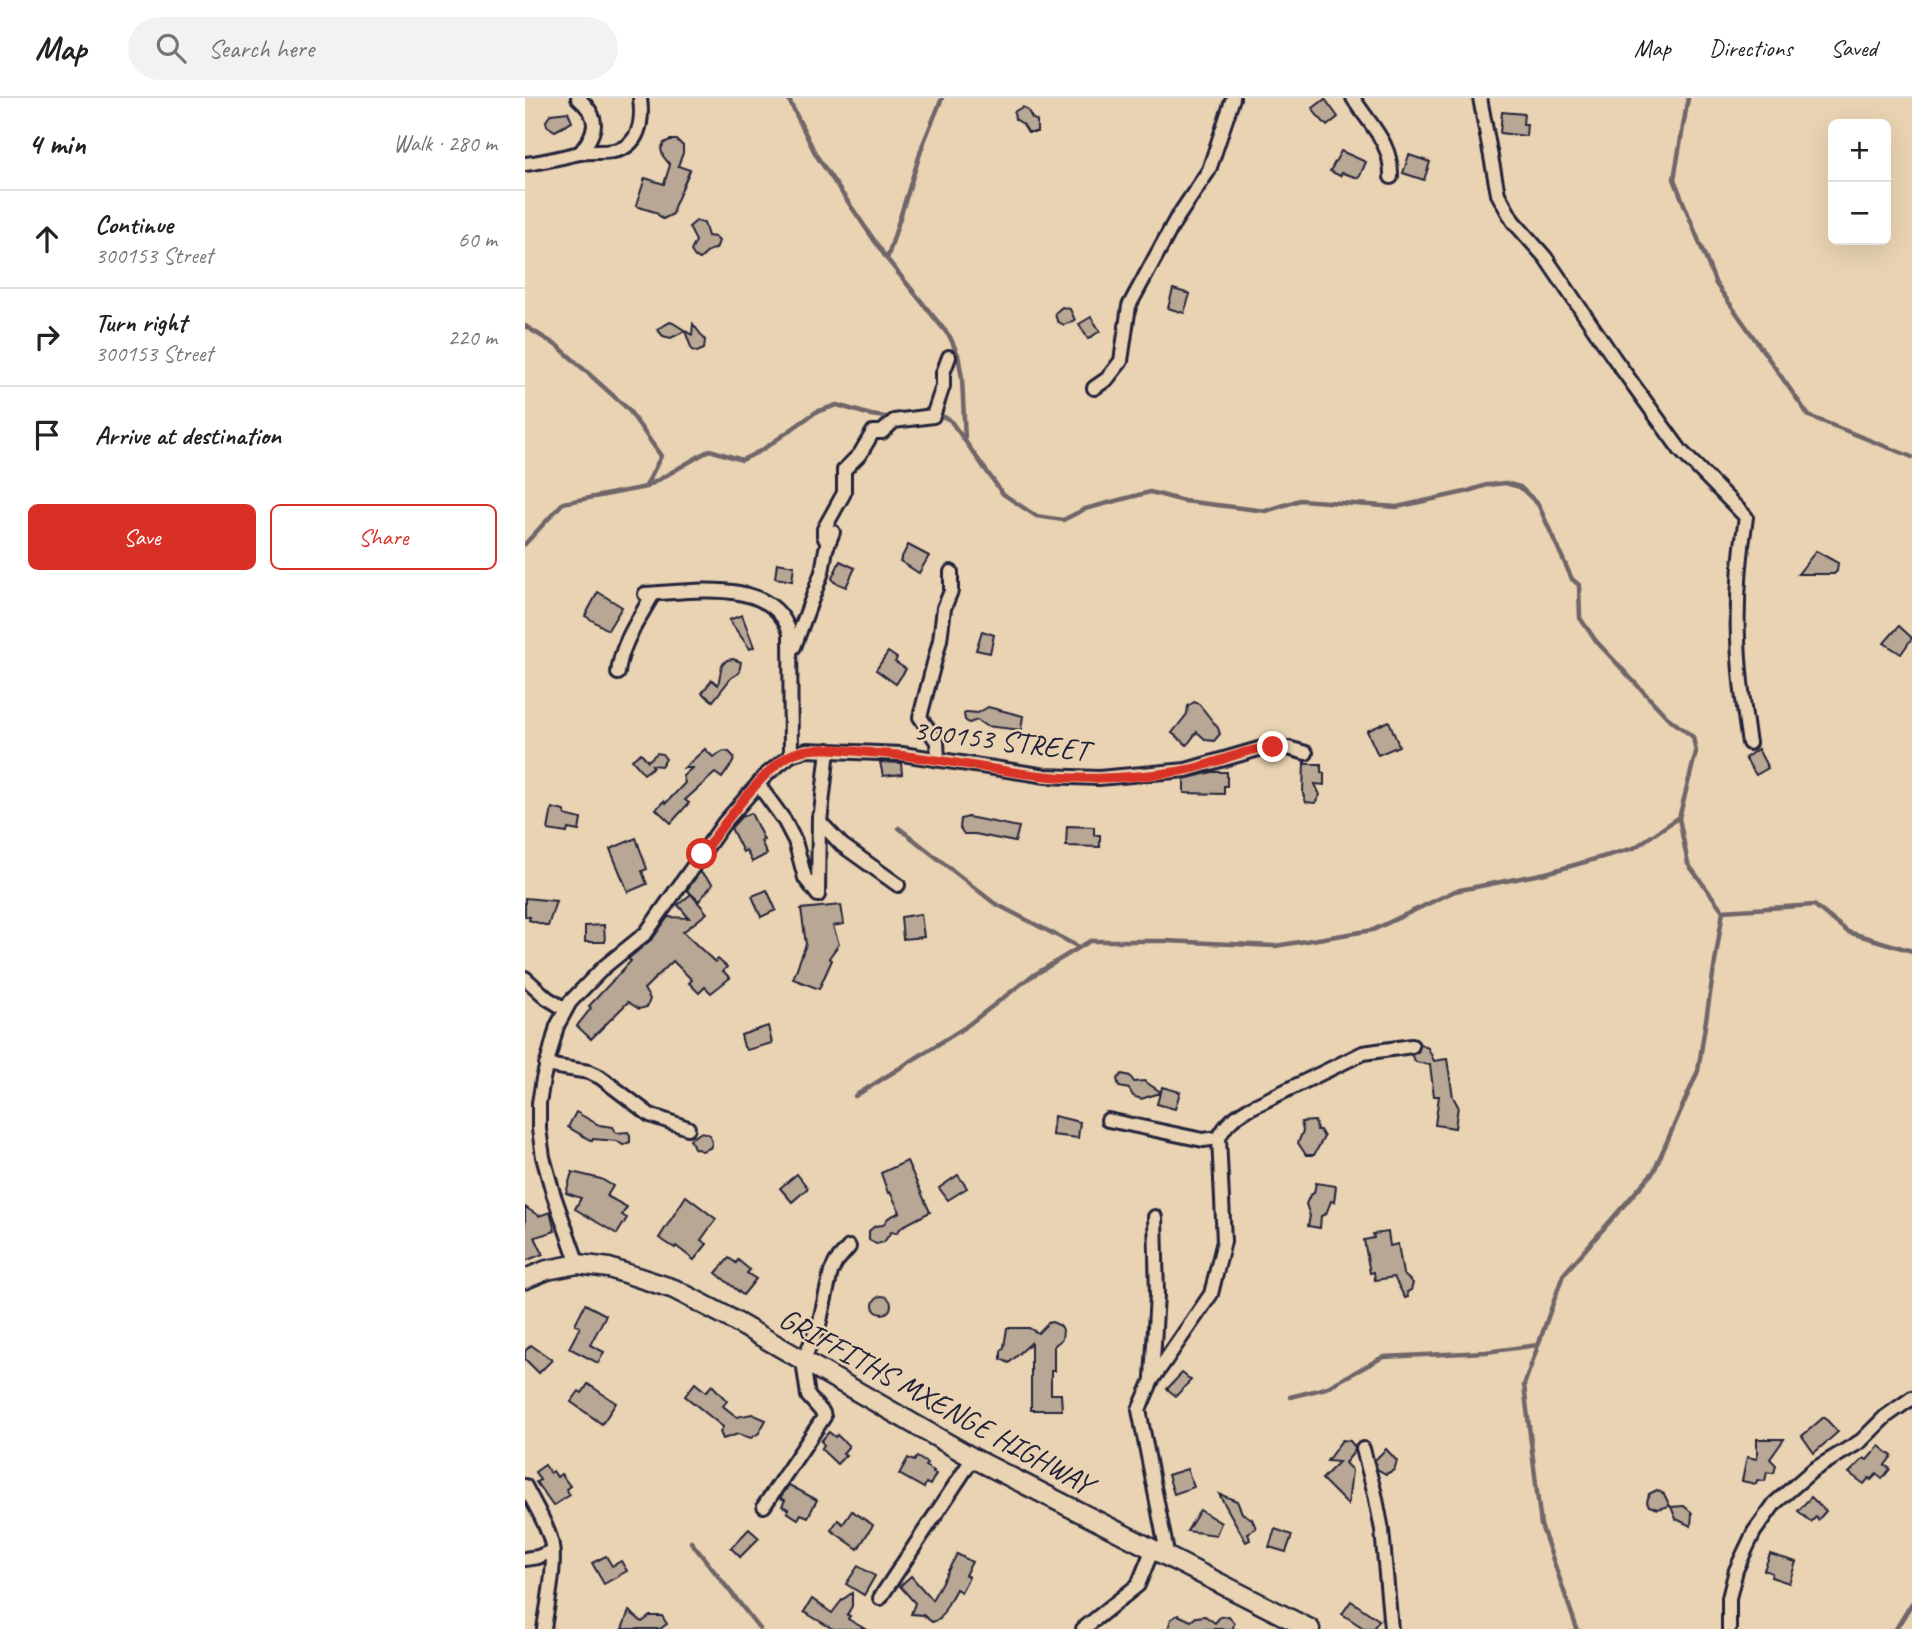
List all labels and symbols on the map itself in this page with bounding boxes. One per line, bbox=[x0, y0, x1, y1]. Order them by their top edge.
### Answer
street label: 300153 STREET bbox=[911, 710, 1097, 770]
route end bbox=[1257, 731, 1288, 762]
route start bbox=[686, 838, 717, 869]
street label: GRIFFITHS MXENGE HIGHWAY bbox=[773, 1299, 1104, 1506]

